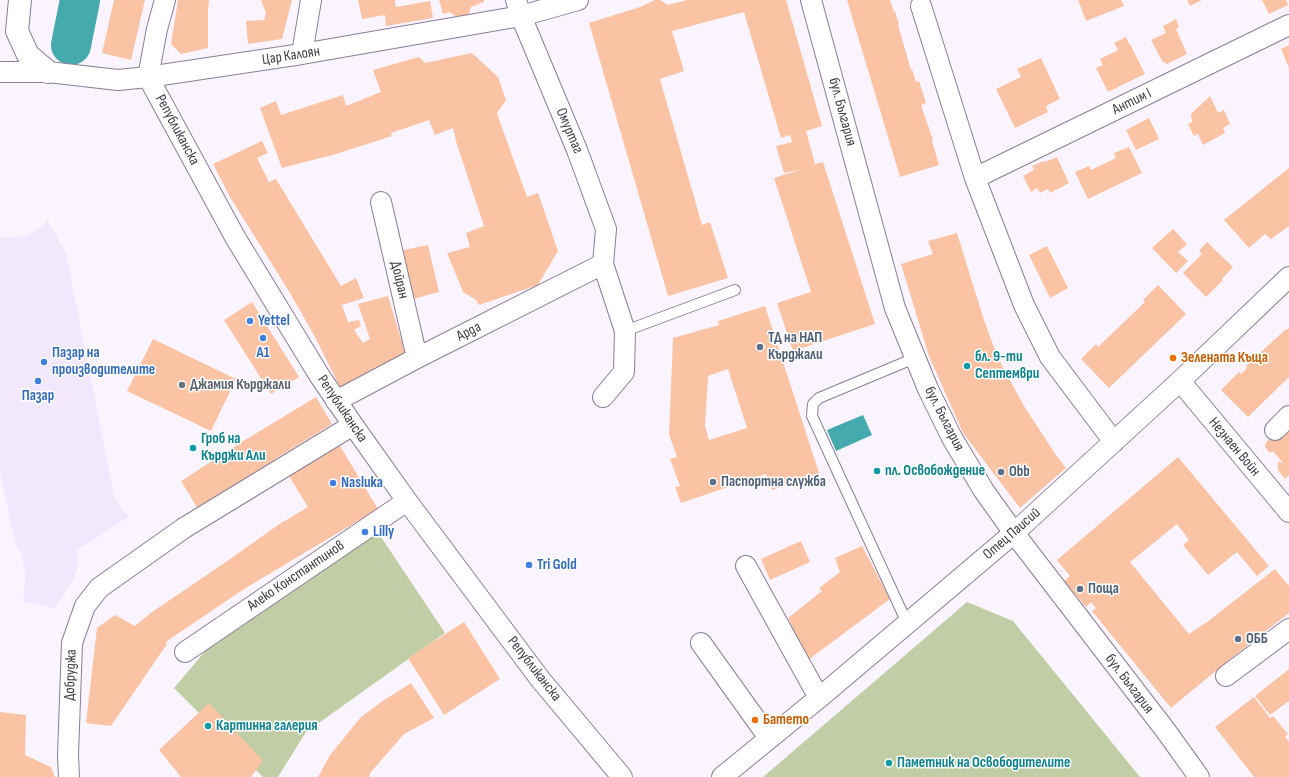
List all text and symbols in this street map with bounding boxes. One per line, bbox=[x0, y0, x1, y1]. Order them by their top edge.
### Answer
street label: Цар Калоян bbox=[261, 43, 321, 69]
street label: бул. България bbox=[824, 76, 860, 148]
street label: Антим I bbox=[1109, 85, 1155, 119]
street label: Републиканска bbox=[151, 92, 203, 168]
street label: Омуртаг bbox=[551, 106, 587, 156]
street label: Дойран bbox=[386, 259, 412, 301]
place label: Yettel bbox=[258, 312, 290, 330]
marker: Yettel bbox=[245, 316, 255, 326]
street label: Арда bbox=[454, 318, 484, 346]
place label: ТД на НАП Кърджали bbox=[768, 329, 822, 364]
marker: A1 bbox=[258, 333, 268, 343]
marker: ТД на НАП Кърджали bbox=[755, 342, 765, 352]
place label: Пазар на производителите bbox=[52, 344, 155, 379]
place label: A1 bbox=[256, 344, 270, 362]
place label: бл. 9-ти Септември bbox=[975, 348, 1039, 383]
place label: Зелената Къща bbox=[1181, 349, 1268, 367]
marker: Зелената Къща bbox=[1168, 353, 1178, 363]
marker: Пазар на производителите bbox=[39, 357, 49, 367]
marker: бл. 9-ти Септември bbox=[962, 361, 972, 371]
street label: Републиканска bbox=[313, 372, 371, 446]
marker: Пазар bbox=[33, 376, 43, 386]
place label: Джамия Кърджали bbox=[190, 376, 291, 394]
marker: Джамия Кърджали bbox=[177, 380, 187, 390]
street label: бул. България bbox=[920, 384, 968, 454]
place label: Пазар bbox=[22, 387, 54, 405]
street label: Незнаен Войн bbox=[1204, 414, 1264, 480]
place label: Гроб на Кърджи Али bbox=[201, 430, 266, 465]
marker: Гроб на Кърджи Али bbox=[188, 443, 198, 453]
place label: пл. Освобождение bbox=[885, 462, 985, 480]
place label: Obb bbox=[1009, 463, 1030, 481]
marker: пл. Освобождение bbox=[872, 466, 882, 476]
marker: Obb bbox=[996, 467, 1006, 477]
place label: Паспортна служба bbox=[721, 473, 826, 491]
place label: Nasluka bbox=[341, 474, 383, 492]
marker: Паспортна служба bbox=[708, 477, 718, 487]
marker: Nasluka bbox=[328, 478, 338, 488]
street label: Отец Паисий bbox=[980, 504, 1044, 564]
place label: Lilly bbox=[373, 523, 394, 541]
marker: Lilly bbox=[360, 527, 370, 537]
street label: Алеко Константинов bbox=[244, 537, 348, 615]
place label: Tri Gold bbox=[537, 556, 577, 574]
marker: Tri Gold bbox=[524, 560, 534, 570]
place label: Поща bbox=[1088, 580, 1119, 598]
marker: Поща bbox=[1075, 584, 1085, 594]
place label: ОББ bbox=[1246, 630, 1268, 648]
street label: Републиканска bbox=[503, 633, 565, 705]
marker: ОББ bbox=[1233, 634, 1243, 644]
street label: Добруджа bbox=[61, 649, 81, 701]
street label: бул. България bbox=[1101, 651, 1157, 717]
place label: Батето bbox=[763, 711, 809, 729]
marker: Батето bbox=[750, 715, 760, 725]
place label: Картинна галерия bbox=[216, 717, 318, 735]
marker: Картинна галерия bbox=[203, 721, 213, 731]
place label: Паметник на Освободителите bbox=[897, 754, 1070, 772]
marker: Паметник на Освободителите bbox=[884, 758, 894, 768]

